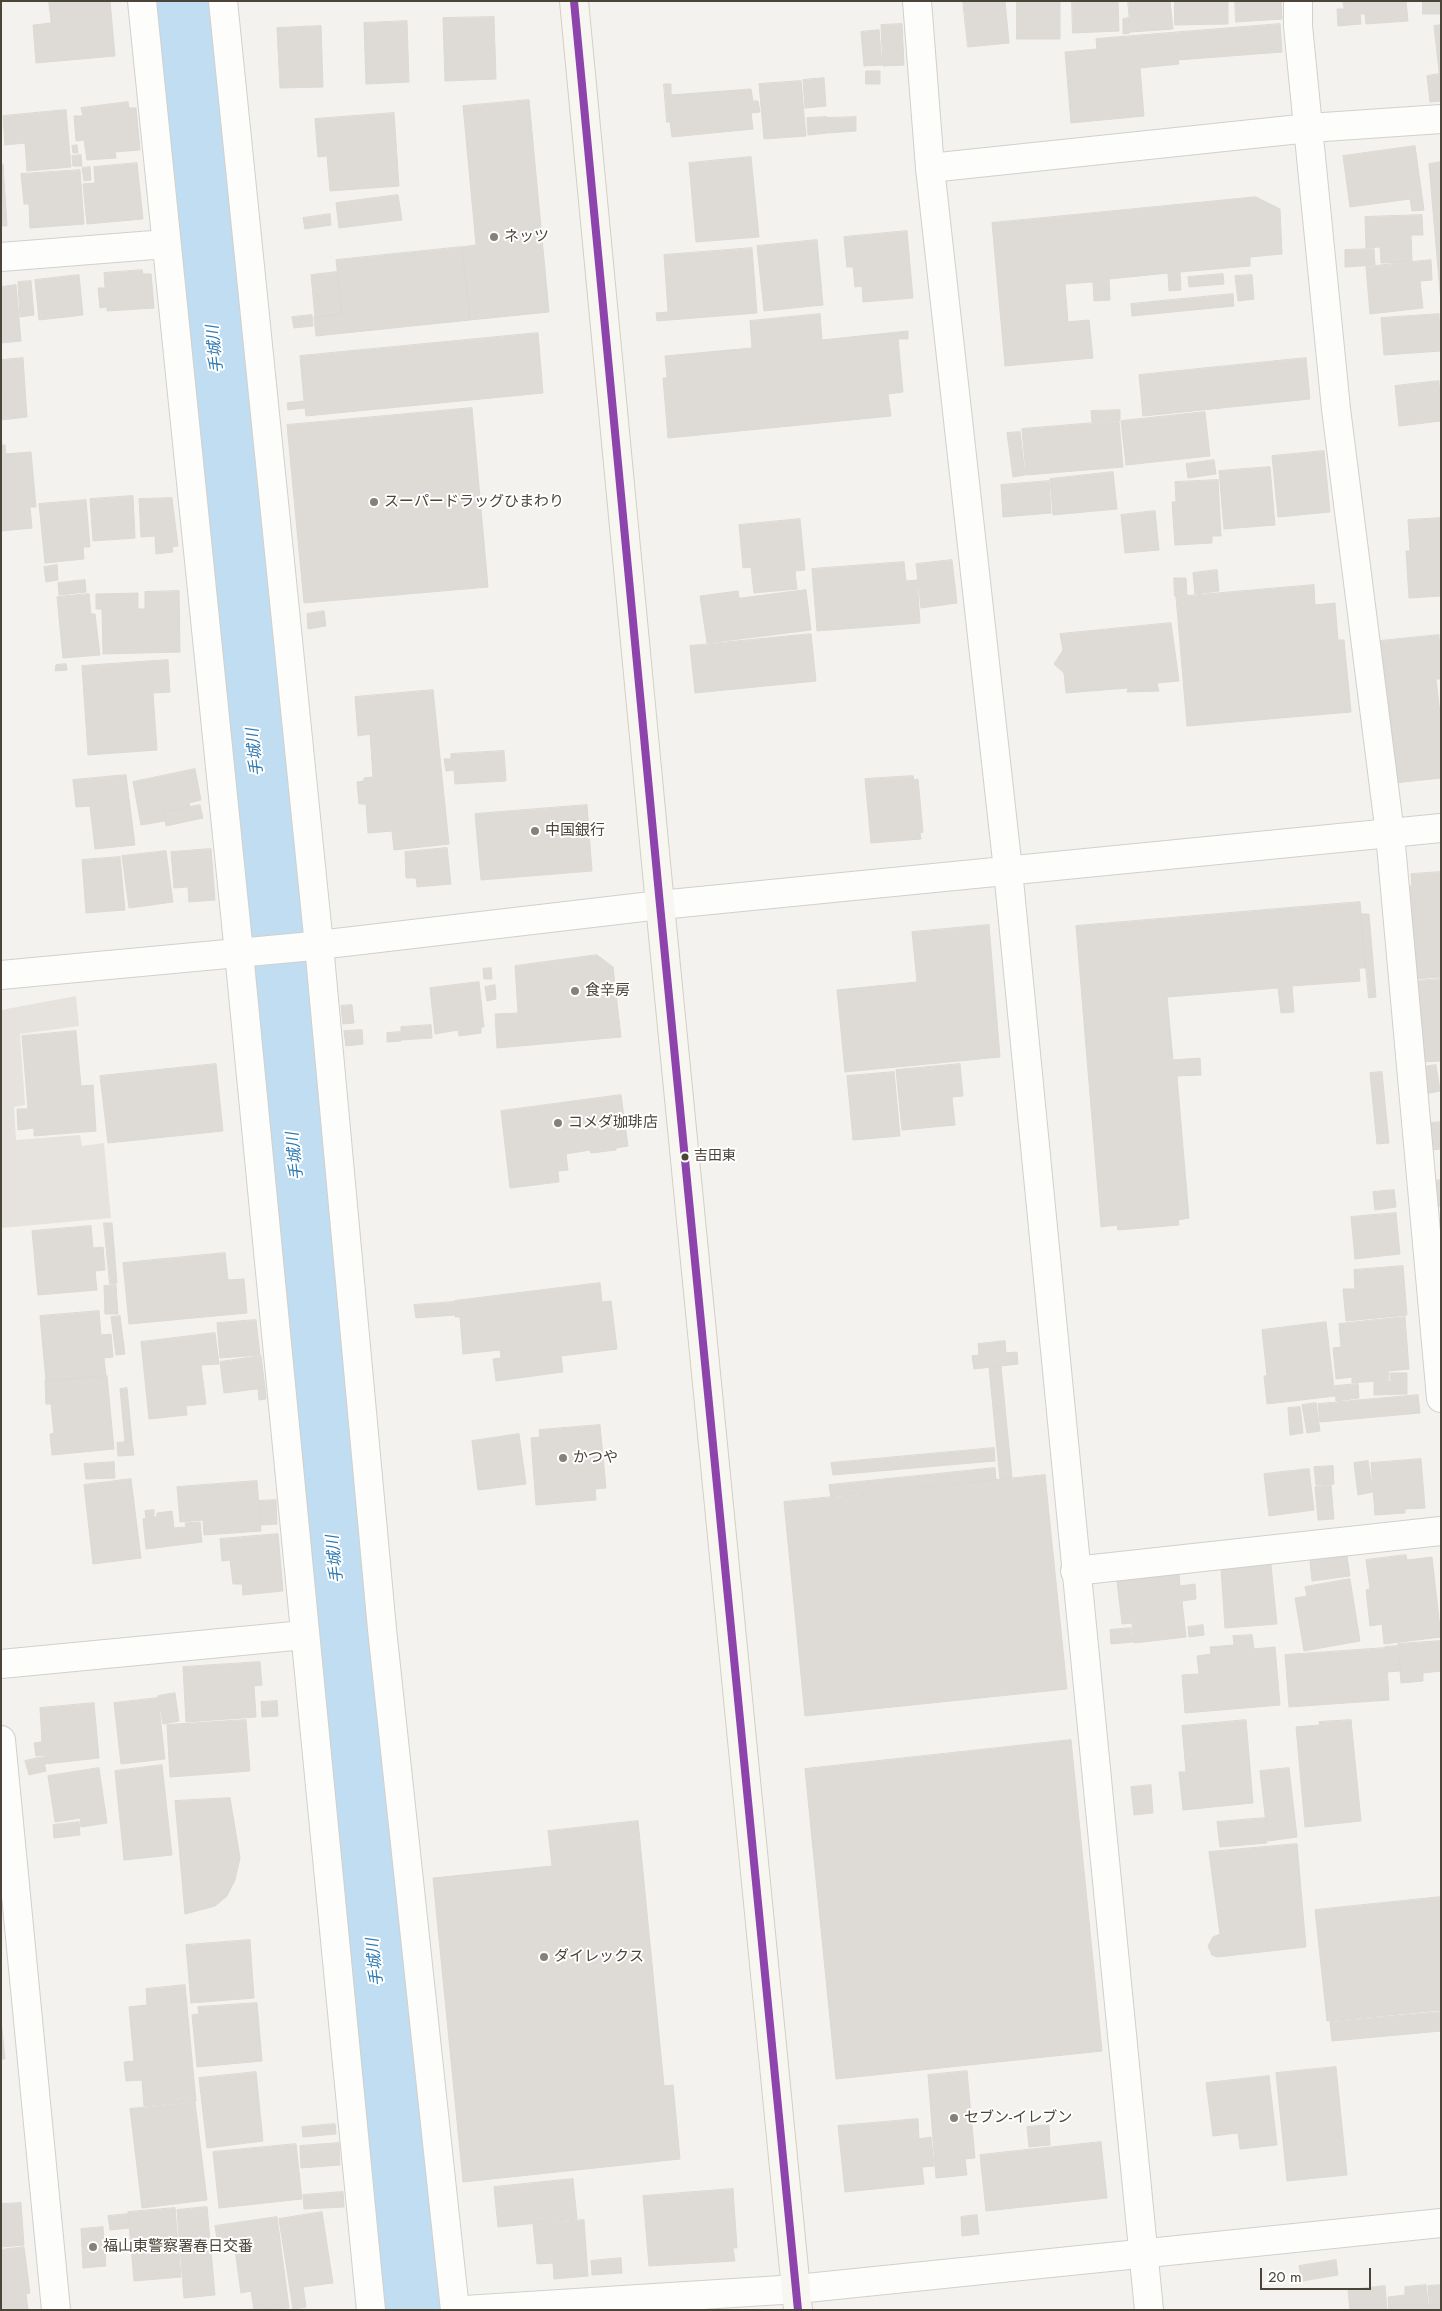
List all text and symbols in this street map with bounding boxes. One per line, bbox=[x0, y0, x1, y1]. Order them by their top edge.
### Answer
place label: ネッツ bbox=[504, 228, 549, 246]
marker: ネッツ bbox=[488, 231, 500, 243]
water label: 手城川 bbox=[204, 324, 228, 374]
place label: スーパードラッグひまわり bbox=[384, 493, 564, 511]
marker: スーパードラッグひまわり bbox=[368, 496, 380, 508]
water label: 手城川 bbox=[244, 727, 268, 777]
place label: 中国銀行 bbox=[545, 822, 605, 840]
marker: 中国銀行 bbox=[529, 825, 541, 837]
place label: 食辛房 bbox=[585, 982, 630, 1000]
marker: 食辛房 bbox=[569, 985, 581, 997]
place label: コメダ珈琲店 bbox=[568, 1114, 658, 1132]
marker: コメダ珈琲店 bbox=[552, 1117, 564, 1129]
water label: 手城川 bbox=[284, 1131, 308, 1181]
place label: 吉田東 bbox=[694, 1149, 736, 1165]
marker: 吉田東 bbox=[680, 1152, 690, 1162]
place label: かつや bbox=[573, 1449, 618, 1467]
marker: かつや bbox=[557, 1452, 569, 1464]
water label: 手城川 bbox=[324, 1534, 348, 1584]
water label: 手城川 bbox=[364, 1937, 388, 1987]
place label: ダイレックス bbox=[554, 1948, 644, 1966]
marker: ダイレックス bbox=[538, 1951, 550, 1963]
place label: セブン-イレブン bbox=[964, 2109, 1072, 2127]
marker: セブン-イレブン bbox=[948, 2112, 960, 2124]
place label: 福山東警察署春日交番 bbox=[103, 2238, 253, 2256]
marker: 福山東警察署春日交番 bbox=[87, 2241, 99, 2253]
scale bar bbox=[1262, 2258, 1373, 2290]
text: 20 m bbox=[1268, 2266, 1302, 2288]

